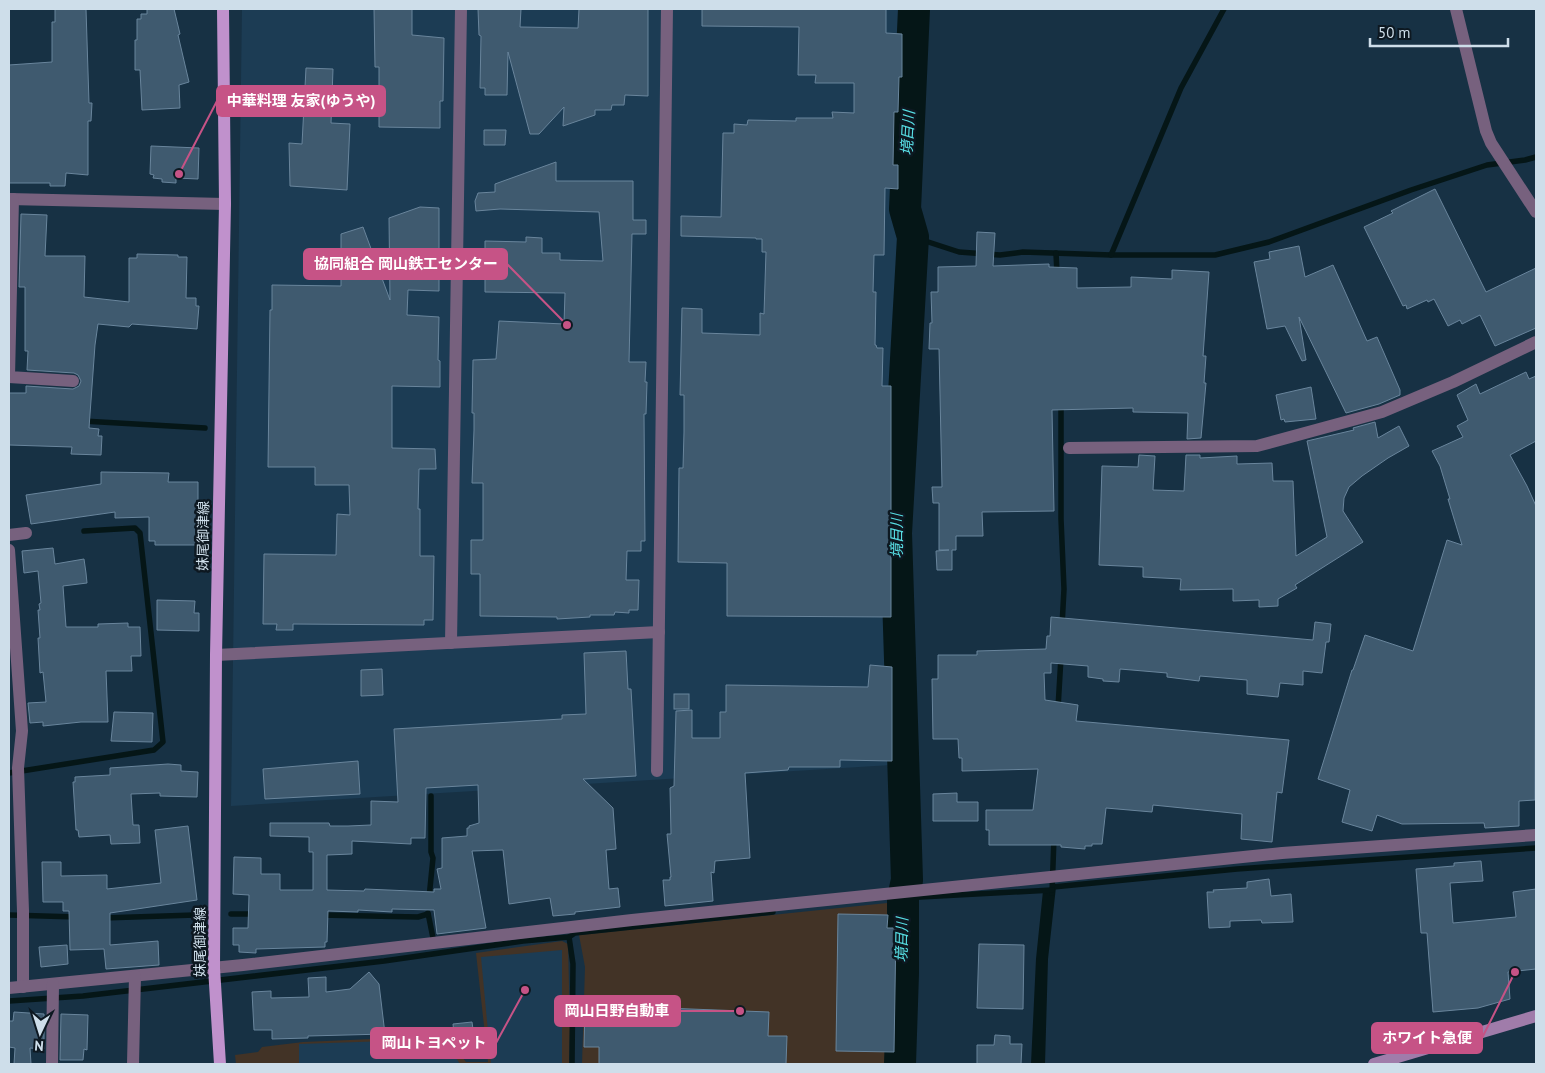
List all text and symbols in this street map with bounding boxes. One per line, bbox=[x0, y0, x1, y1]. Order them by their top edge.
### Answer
scale bar bbox=[1370, 15, 1508, 47]
text: 50 m bbox=[1378, 23, 1411, 42]
callout: 中華料理 友家(ゆうや) bbox=[217, 86, 385, 116]
text: 中華料理 友家(ゆうや) bbox=[227, 91, 375, 110]
water label: 境目川 bbox=[897, 108, 918, 156]
callout: 協同組合 岡山鉄工センター bbox=[304, 249, 507, 279]
text: 協同組合 岡山鉄工センター bbox=[314, 254, 498, 273]
street label: 妹尾御津線 bbox=[193, 501, 213, 571]
water label: 境目川 bbox=[887, 512, 906, 559]
street label: 妹尾御津線 bbox=[191, 907, 209, 977]
water label: 境目川 bbox=[892, 915, 911, 963]
callout: 岡山日野自動車 bbox=[555, 996, 680, 1026]
text: 岡山日野自動車 bbox=[564, 1001, 670, 1020]
north arrow bbox=[15, 1008, 65, 1058]
callout: ホワイト急便 bbox=[1372, 1023, 1482, 1053]
callout: 岡山トヨペット bbox=[371, 1028, 496, 1058]
text: ホワイト急便 bbox=[1382, 1028, 1472, 1047]
text: 岡山トヨペット bbox=[381, 1033, 487, 1052]
text: N bbox=[34, 1037, 44, 1055]

